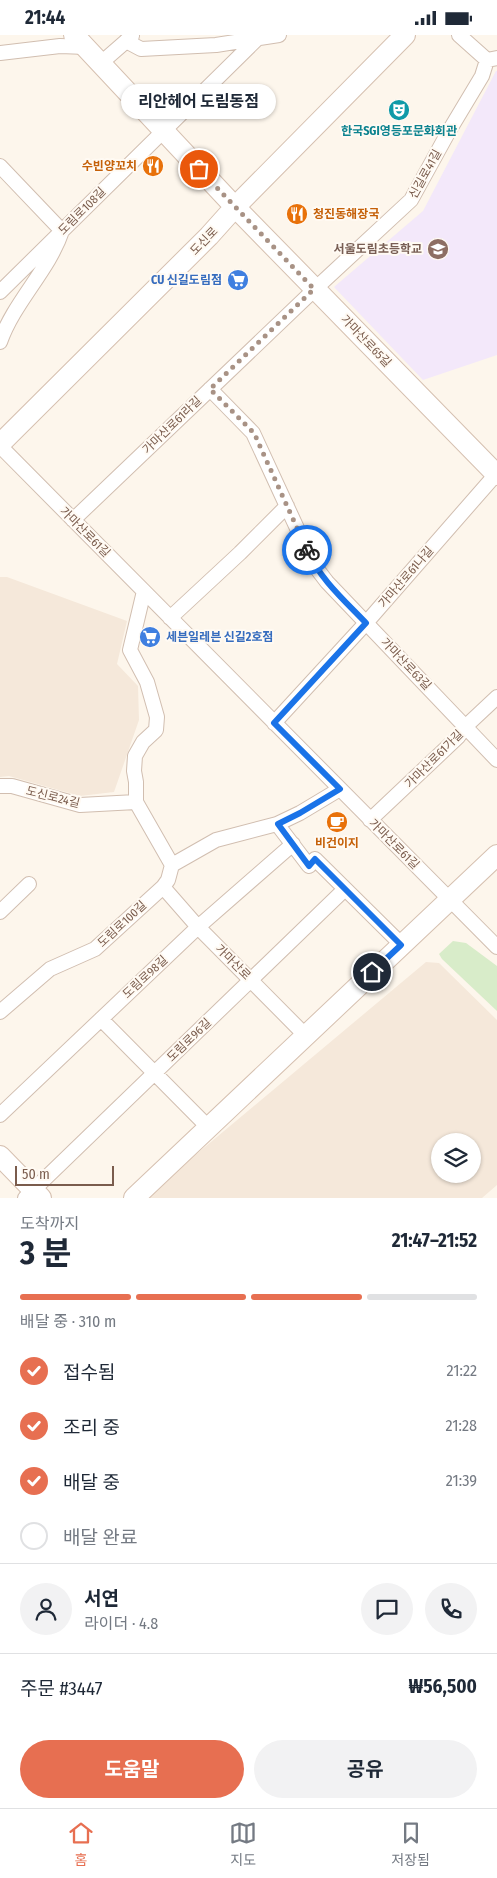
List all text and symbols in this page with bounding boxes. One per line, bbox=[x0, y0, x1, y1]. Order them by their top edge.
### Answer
text: 21:44 bbox=[25, 6, 65, 29]
callout: 리안헤어 도림동점 bbox=[121, 84, 276, 119]
text: 리안헤어 도림동점 bbox=[138, 92, 259, 111]
theatre icon: 한국SGI영등포문화회관 bbox=[387, 98, 411, 122]
place label: 한국SGI영등포문화회관 bbox=[341, 124, 457, 138]
street label: 신길로41길 bbox=[406, 147, 444, 201]
pin bbox=[178, 148, 220, 190]
restaurant icon: 수빈양꼬치 bbox=[141, 154, 165, 178]
icon: bag bbox=[185, 155, 213, 183]
place label: 수빈양꼬치 bbox=[82, 159, 137, 173]
street label: 도림로108길 bbox=[55, 184, 109, 238]
restaurant icon: 청진동해장국 bbox=[285, 202, 309, 226]
place label: 청진동해장국 bbox=[313, 207, 379, 221]
street label: 도신로 bbox=[187, 224, 221, 258]
school or university icon: 서울도림초등학교 bbox=[426, 237, 450, 261]
place label: 서울도림초등학교 bbox=[334, 242, 422, 256]
supermarket icon: CU 신길도림점 bbox=[226, 268, 250, 292]
place label: CU 신길도림점 bbox=[151, 273, 222, 287]
street label: 가마산로65길 bbox=[338, 312, 394, 370]
street label: 가마산로61라길 bbox=[140, 393, 204, 457]
street label: 가마산로61길 bbox=[57, 504, 113, 560]
courier bbox=[282, 525, 332, 575]
icon: bike bbox=[293, 536, 321, 564]
street label: 가마산로61나길 bbox=[376, 544, 436, 610]
supermarket icon: 세븐일레븐 신길2호점 bbox=[138, 625, 162, 649]
place label: 세븐일레븐 신길2호점 bbox=[166, 630, 273, 644]
street label: 가마산로63길 bbox=[378, 635, 434, 693]
street label: 가마산로61가길 bbox=[402, 727, 466, 791]
street label: 도신로24길 bbox=[25, 784, 81, 810]
cafe icon: 비건이지 bbox=[325, 810, 349, 834]
street label: 가마산로61길 bbox=[366, 816, 422, 872]
place label: 비건이지 bbox=[315, 836, 359, 850]
street label: 도림로100길 bbox=[95, 898, 149, 950]
street label: 가마산로 bbox=[212, 941, 254, 983]
pin bbox=[351, 951, 393, 993]
street label: 도림로98길 bbox=[120, 953, 170, 1001]
icon: home bbox=[358, 958, 386, 986]
street label: 도림로96길 bbox=[164, 1016, 214, 1064]
map controls bbox=[431, 1133, 481, 1183]
button: layers bbox=[431, 1133, 481, 1183]
scale bar bbox=[15, 1163, 114, 1186]
text: 50 m bbox=[22, 1166, 50, 1183]
text: 도착까지 bbox=[20, 1214, 79, 1233]
text: 21:47–21:52 bbox=[392, 1229, 477, 1252]
text: 3 분 bbox=[20, 1234, 71, 1272]
text: 배달 중 · 310 m bbox=[20, 1312, 116, 1331]
icon: check bbox=[20, 1357, 48, 1385]
text: 접수됨 bbox=[63, 1361, 115, 1384]
text: 21:22 bbox=[447, 1361, 477, 1380]
icon: check bbox=[20, 1412, 48, 1440]
text: 조리 중 bbox=[63, 1416, 120, 1439]
text: 21:28 bbox=[446, 1416, 477, 1435]
icon: check bbox=[20, 1467, 48, 1495]
text: 배달 중 bbox=[63, 1471, 120, 1494]
text: 21:39 bbox=[446, 1471, 477, 1490]
text: 배달 완료 bbox=[63, 1526, 137, 1549]
button: person bbox=[20, 1583, 72, 1635]
button: chat bbox=[361, 1583, 413, 1635]
button: phone bbox=[425, 1583, 477, 1635]
text: 서연 bbox=[84, 1587, 119, 1610]
text: 라이더 · 4.8 bbox=[84, 1614, 158, 1633]
text: ₩56,500 bbox=[409, 1675, 477, 1698]
text: 주문 #3447 bbox=[20, 1677, 102, 1700]
button: 도움말 bbox=[20, 1740, 244, 1798]
button: 공유 bbox=[254, 1740, 477, 1798]
tab: 홈 bbox=[67, 1819, 95, 1869]
tab: 지도 bbox=[229, 1819, 257, 1869]
tab: 저장됨 bbox=[391, 1819, 430, 1869]

